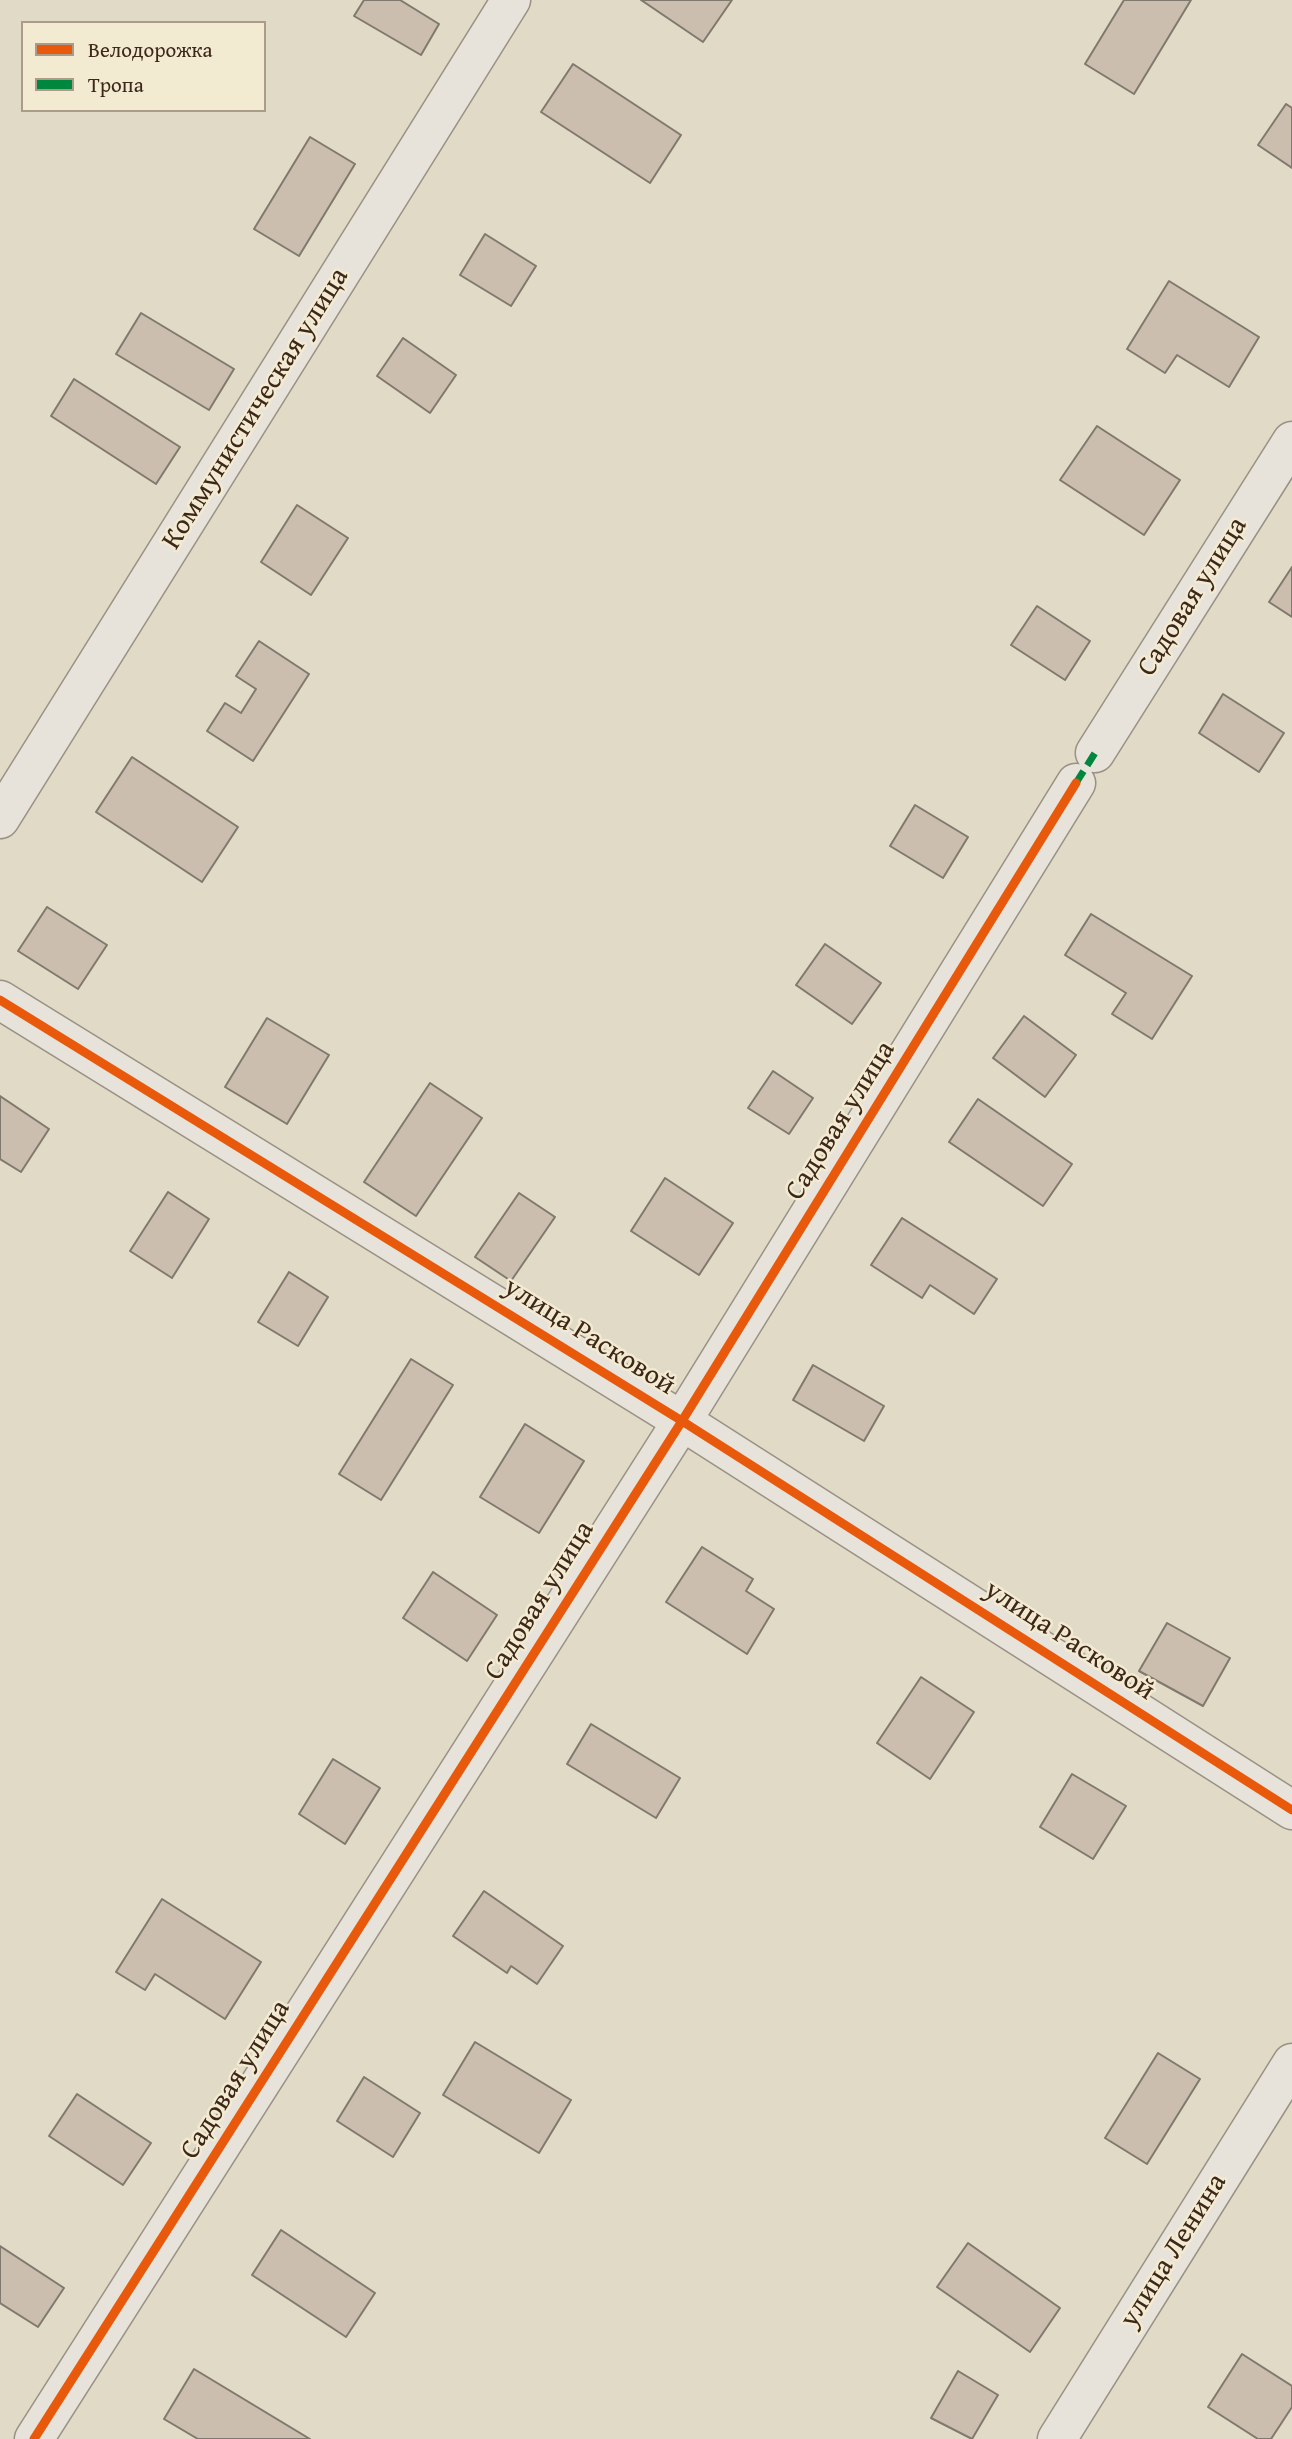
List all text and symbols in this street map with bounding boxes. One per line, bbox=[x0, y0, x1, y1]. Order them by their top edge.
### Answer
legend bbox=[21, 21, 266, 112]
text: Велодорожка bbox=[88, 34, 213, 65]
text: Тропа bbox=[88, 69, 144, 100]
street label: Коммунистическая улица bbox=[155, 262, 357, 556]
street label: Садовая улица bbox=[1131, 511, 1255, 683]
street label: Садовая улица bbox=[779, 1035, 903, 1207]
street label: улица Расковой bbox=[497, 1271, 681, 1403]
street label: Садовая улица bbox=[478, 1515, 602, 1687]
street label: улица Расковой bbox=[978, 1574, 1160, 1708]
street label: Садовая улица bbox=[174, 1994, 298, 2166]
street label: улица Ленина bbox=[1113, 2168, 1235, 2334]

